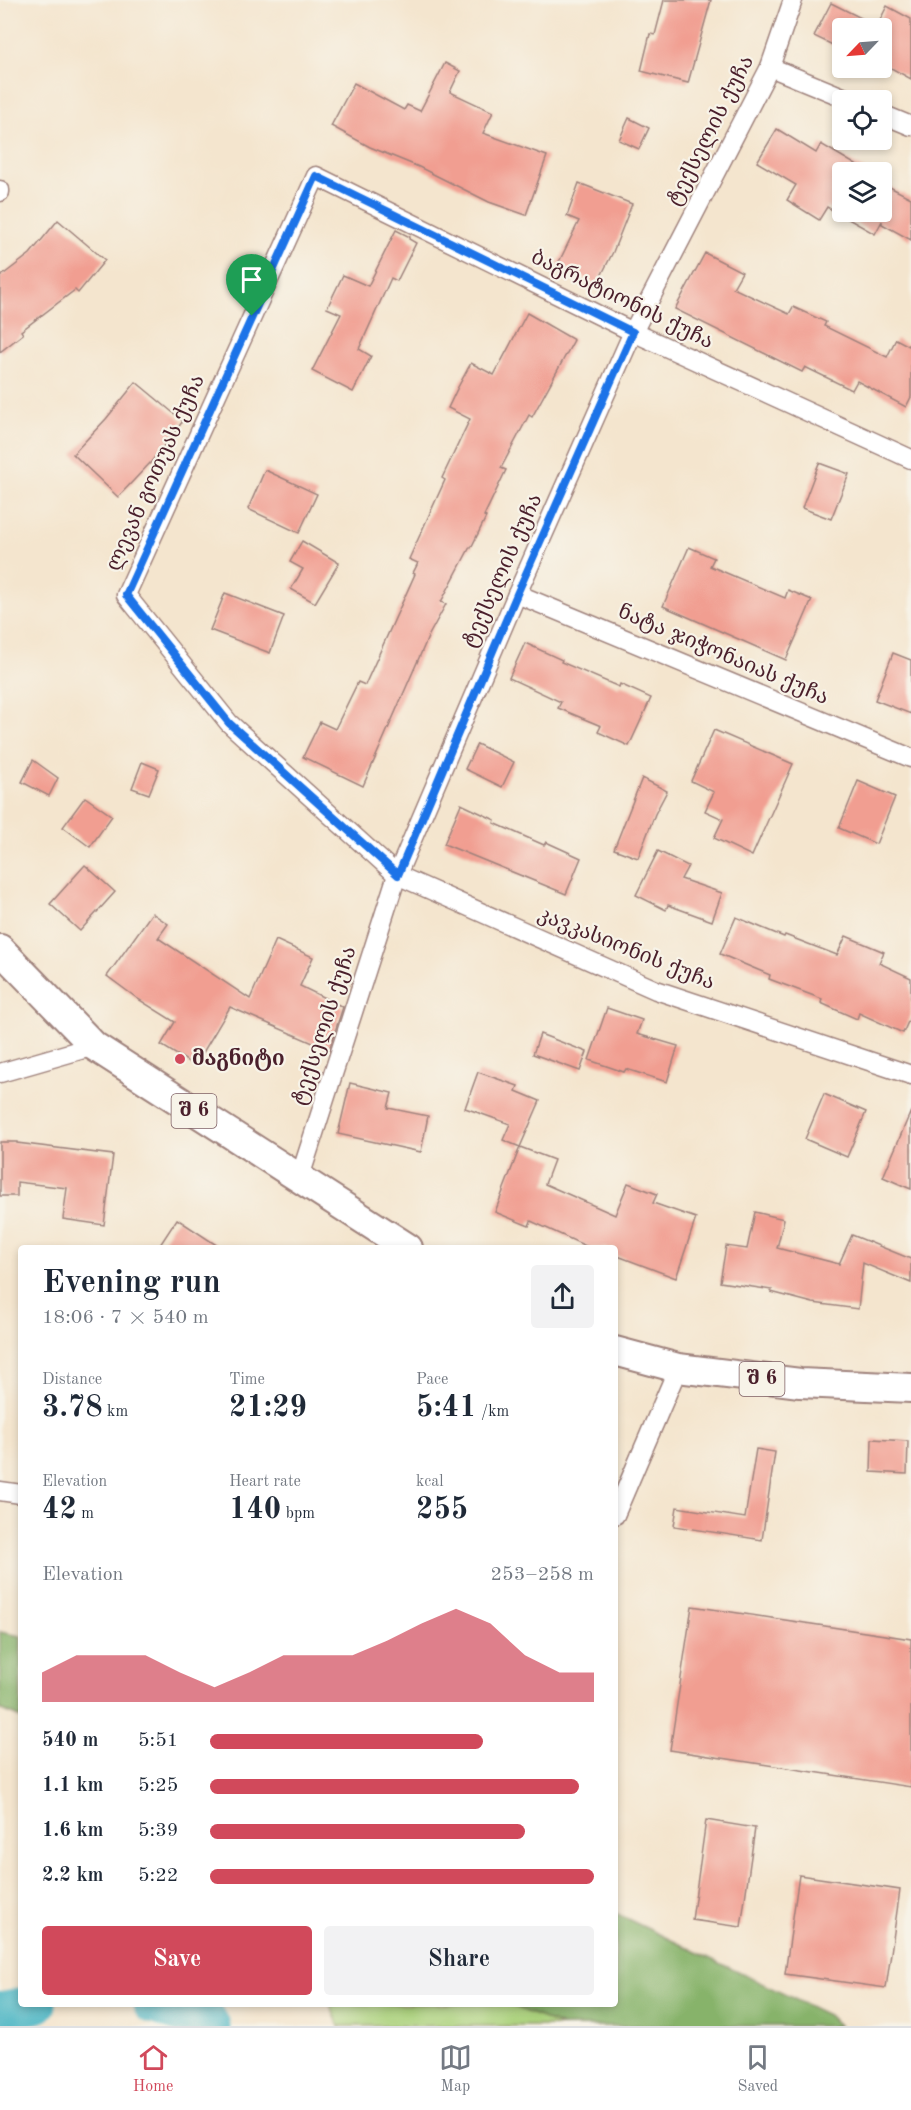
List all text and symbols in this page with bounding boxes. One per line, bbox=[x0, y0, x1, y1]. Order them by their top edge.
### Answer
north arrow bbox=[832, 18, 892, 78]
map controls bbox=[832, 18, 892, 222]
street label: ტექსელის ქუჩა bbox=[663, 52, 759, 210]
button: locate bbox=[832, 90, 892, 150]
button: layers bbox=[832, 162, 892, 222]
street label: ბაგრატიონის ქუჩა bbox=[527, 245, 717, 354]
pin bbox=[226, 254, 277, 316]
icon: arrive bbox=[235, 263, 268, 296]
street label: ლევან გოთუას ქუჩა bbox=[101, 371, 210, 575]
street label: ტექსელის ქუჩა bbox=[459, 491, 547, 651]
street label: ნატა ჯიჭონაიას ქუჩა bbox=[614, 599, 832, 710]
street label: კავკასიონის ქუჩა bbox=[534, 902, 718, 995]
street label: ტექსელის ქუჩა bbox=[288, 944, 362, 1108]
place label: მაგნიტი bbox=[192, 1047, 285, 1071]
marker: მაგნიტი bbox=[173, 1052, 187, 1066]
road number: შ 6 bbox=[172, 1094, 216, 1128]
button: share bbox=[531, 1265, 594, 1328]
text: Evening run bbox=[42, 1267, 221, 1300]
text: 18:06 · 7 × 540 m bbox=[42, 1308, 209, 1328]
road number: შ 6 bbox=[740, 1362, 784, 1396]
text: Distance bbox=[42, 1372, 102, 1388]
text: Time bbox=[229, 1372, 265, 1388]
text: Pace bbox=[416, 1372, 448, 1388]
text: 3.78 bbox=[42, 1393, 103, 1423]
text: 21:29 bbox=[229, 1393, 307, 1423]
text: 5:41 bbox=[416, 1393, 477, 1423]
text: km bbox=[103, 1404, 128, 1420]
text: /km bbox=[477, 1404, 509, 1420]
text: Elevation bbox=[42, 1474, 107, 1490]
text: Heart rate bbox=[229, 1474, 301, 1490]
text: kcal bbox=[416, 1474, 444, 1490]
text: 42 bbox=[42, 1495, 77, 1525]
text: 140 bbox=[229, 1495, 281, 1525]
text: 255 bbox=[416, 1495, 468, 1525]
text: m bbox=[77, 1506, 94, 1522]
text: bpm bbox=[281, 1506, 315, 1522]
text: Elevation bbox=[42, 1565, 123, 1585]
text: 253–258 m bbox=[491, 1565, 594, 1585]
text: 540 m bbox=[42, 1731, 98, 1751]
text: 5:51 bbox=[138, 1731, 178, 1751]
text: 1.1 km bbox=[42, 1776, 104, 1796]
text: 5:25 bbox=[138, 1776, 178, 1796]
text: 1.6 km bbox=[42, 1821, 104, 1841]
text: 5:39 bbox=[138, 1821, 178, 1841]
text: 2.2 km bbox=[42, 1866, 104, 1886]
text: 5:22 bbox=[138, 1866, 178, 1886]
button: Save bbox=[42, 1926, 312, 1995]
button: Share bbox=[324, 1926, 594, 1995]
tab: Home bbox=[133, 2041, 173, 2097]
tab: Map bbox=[439, 2041, 472, 2097]
tab: Saved bbox=[737, 2041, 778, 2097]

